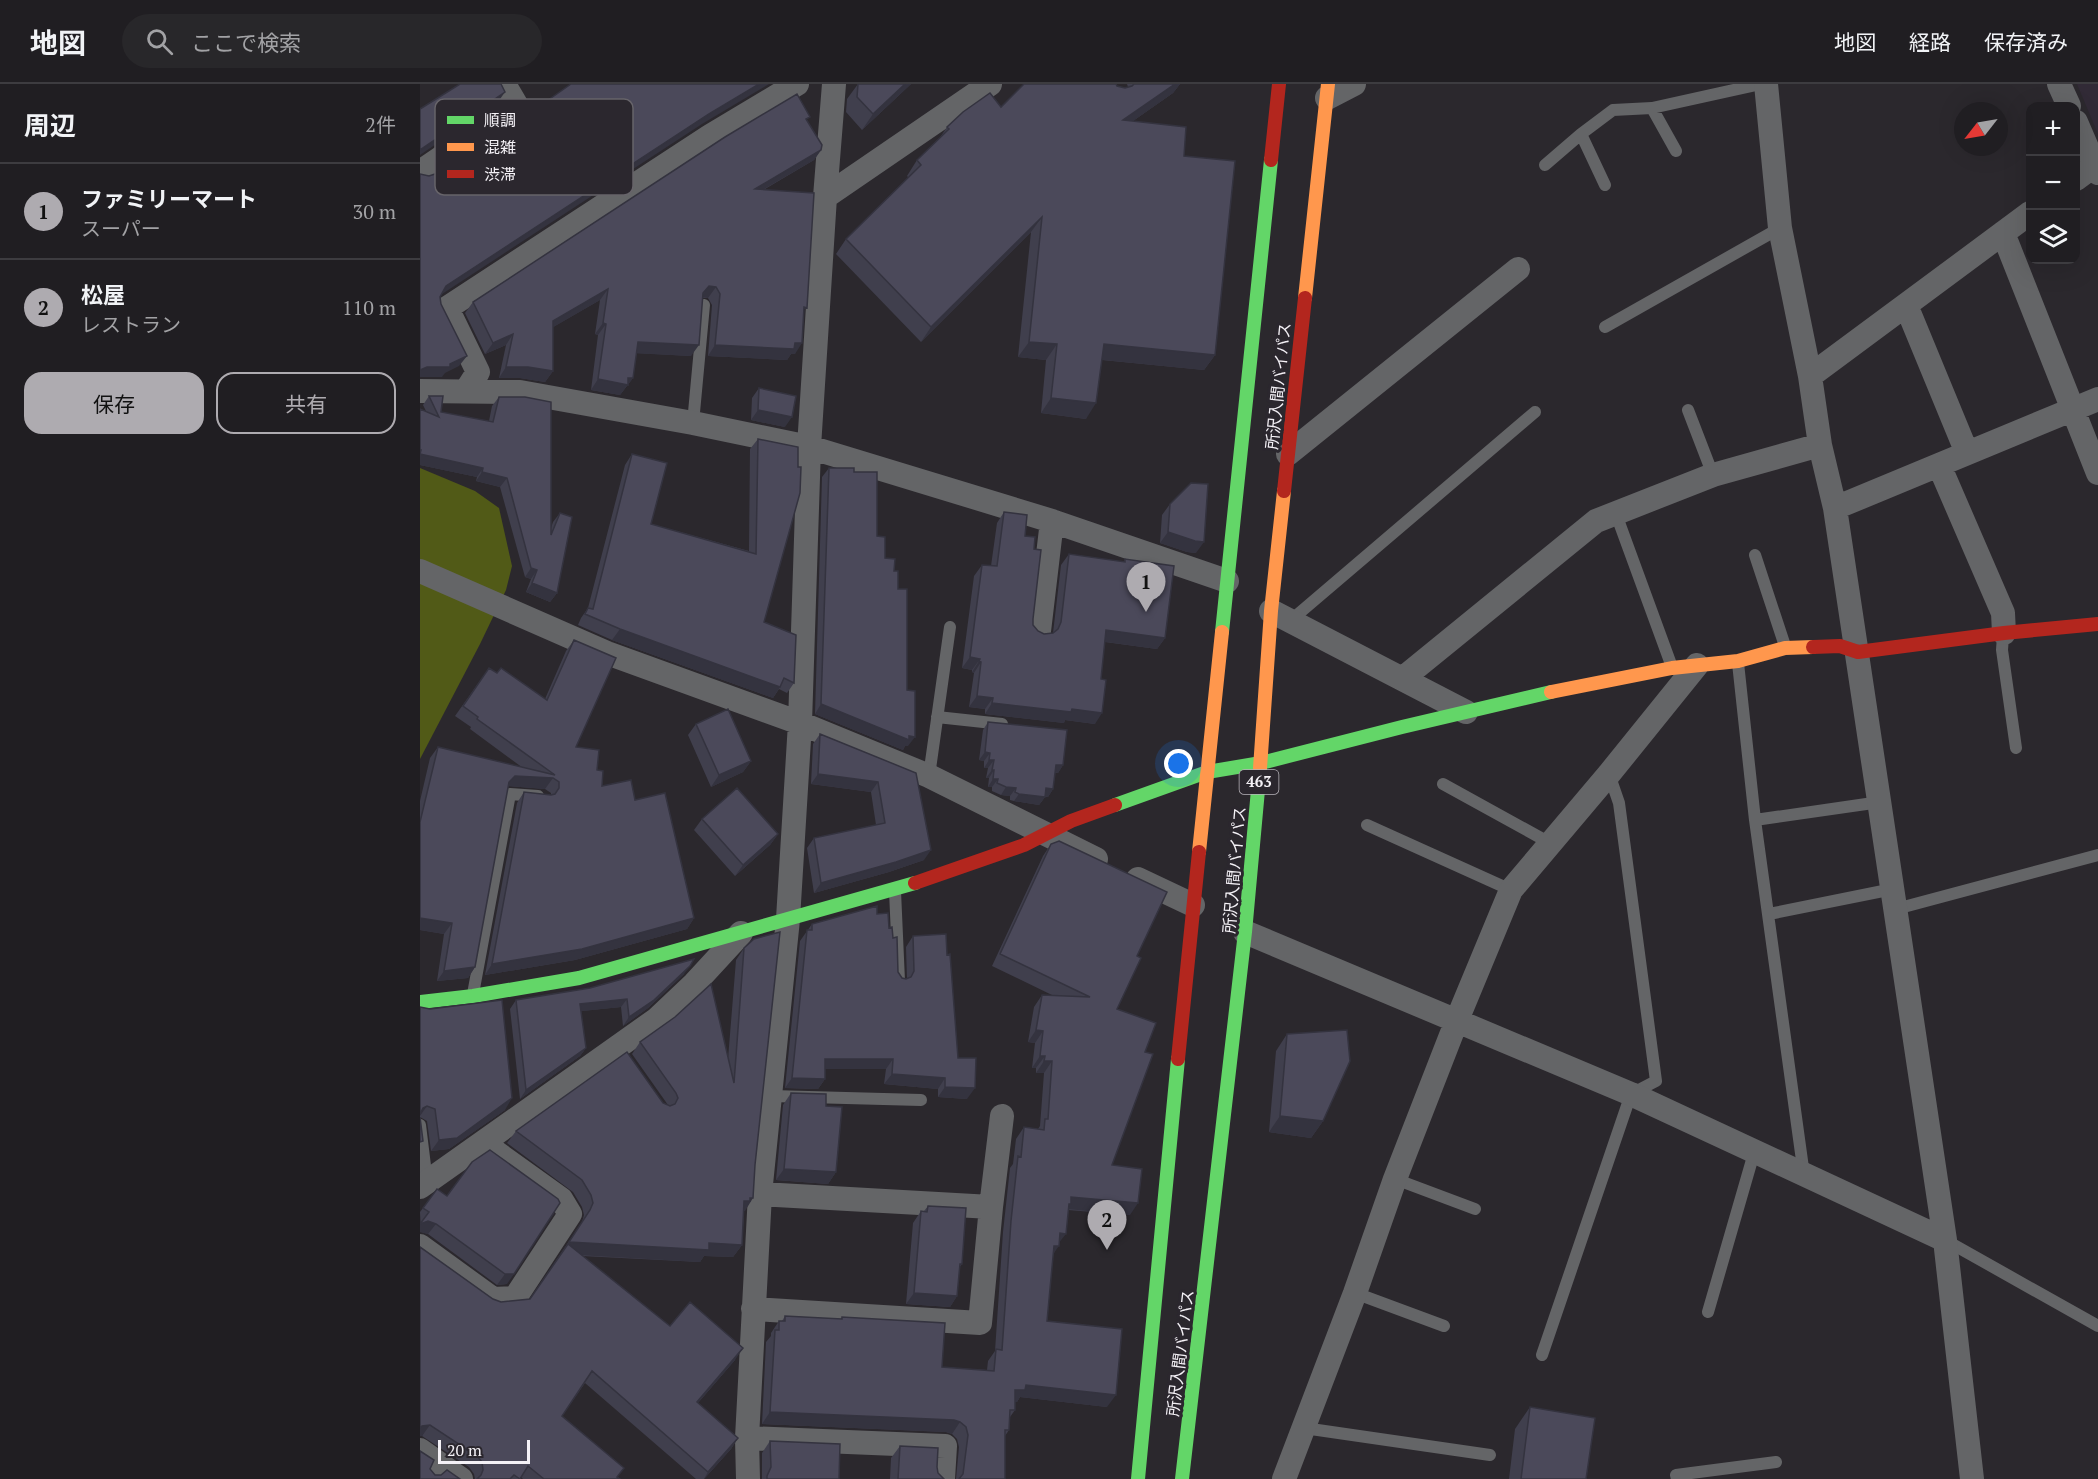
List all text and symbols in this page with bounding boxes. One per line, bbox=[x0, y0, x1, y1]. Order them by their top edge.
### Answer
search box bbox=[122, 14, 542, 68]
text: 地図 bbox=[30, 24, 86, 61]
icon: search bbox=[143, 25, 176, 58]
text: ここで検索 bbox=[191, 28, 301, 57]
text: 地図 bbox=[1834, 28, 1876, 56]
text: 経路 bbox=[1909, 28, 1951, 56]
text: 保存済み bbox=[1984, 28, 2068, 56]
legend bbox=[435, 99, 633, 195]
north arrow bbox=[1954, 102, 2008, 156]
map controls bbox=[2026, 102, 2080, 264]
button: + bbox=[2026, 102, 2080, 156]
text: 周辺 bbox=[24, 108, 76, 142]
text: 順調 bbox=[484, 109, 516, 131]
text: 2件 bbox=[365, 111, 396, 138]
text: 混雑 bbox=[484, 136, 516, 158]
button: − bbox=[2026, 156, 2080, 210]
text: 渋滞 bbox=[484, 163, 516, 185]
text: ファミリーマート bbox=[81, 184, 257, 213]
text: 1 bbox=[38, 198, 49, 225]
text: 30 m bbox=[353, 198, 396, 225]
button: layers bbox=[2026, 210, 2080, 264]
text: スーパー bbox=[81, 215, 161, 242]
text: 松屋 bbox=[81, 280, 125, 309]
text: 2 bbox=[38, 294, 49, 321]
text: 110 m bbox=[342, 294, 396, 321]
text: レストラン bbox=[81, 311, 181, 338]
street label: 所沢入間バイパス bbox=[1260, 321, 1296, 451]
button: 保存 bbox=[24, 372, 204, 434]
button: 共有 bbox=[216, 372, 396, 434]
pin: 1 bbox=[1126, 562, 1166, 612]
your location bbox=[1164, 749, 1193, 778]
road number: 463 bbox=[1240, 770, 1278, 794]
street label: 所沢入間バイパス bbox=[1217, 805, 1251, 935]
pin: 2 bbox=[1088, 1200, 1126, 1250]
street label: 所沢入間バイパス bbox=[1161, 1288, 1199, 1418]
scale bar bbox=[438, 1437, 530, 1464]
text: 20 m bbox=[447, 1439, 482, 1461]

